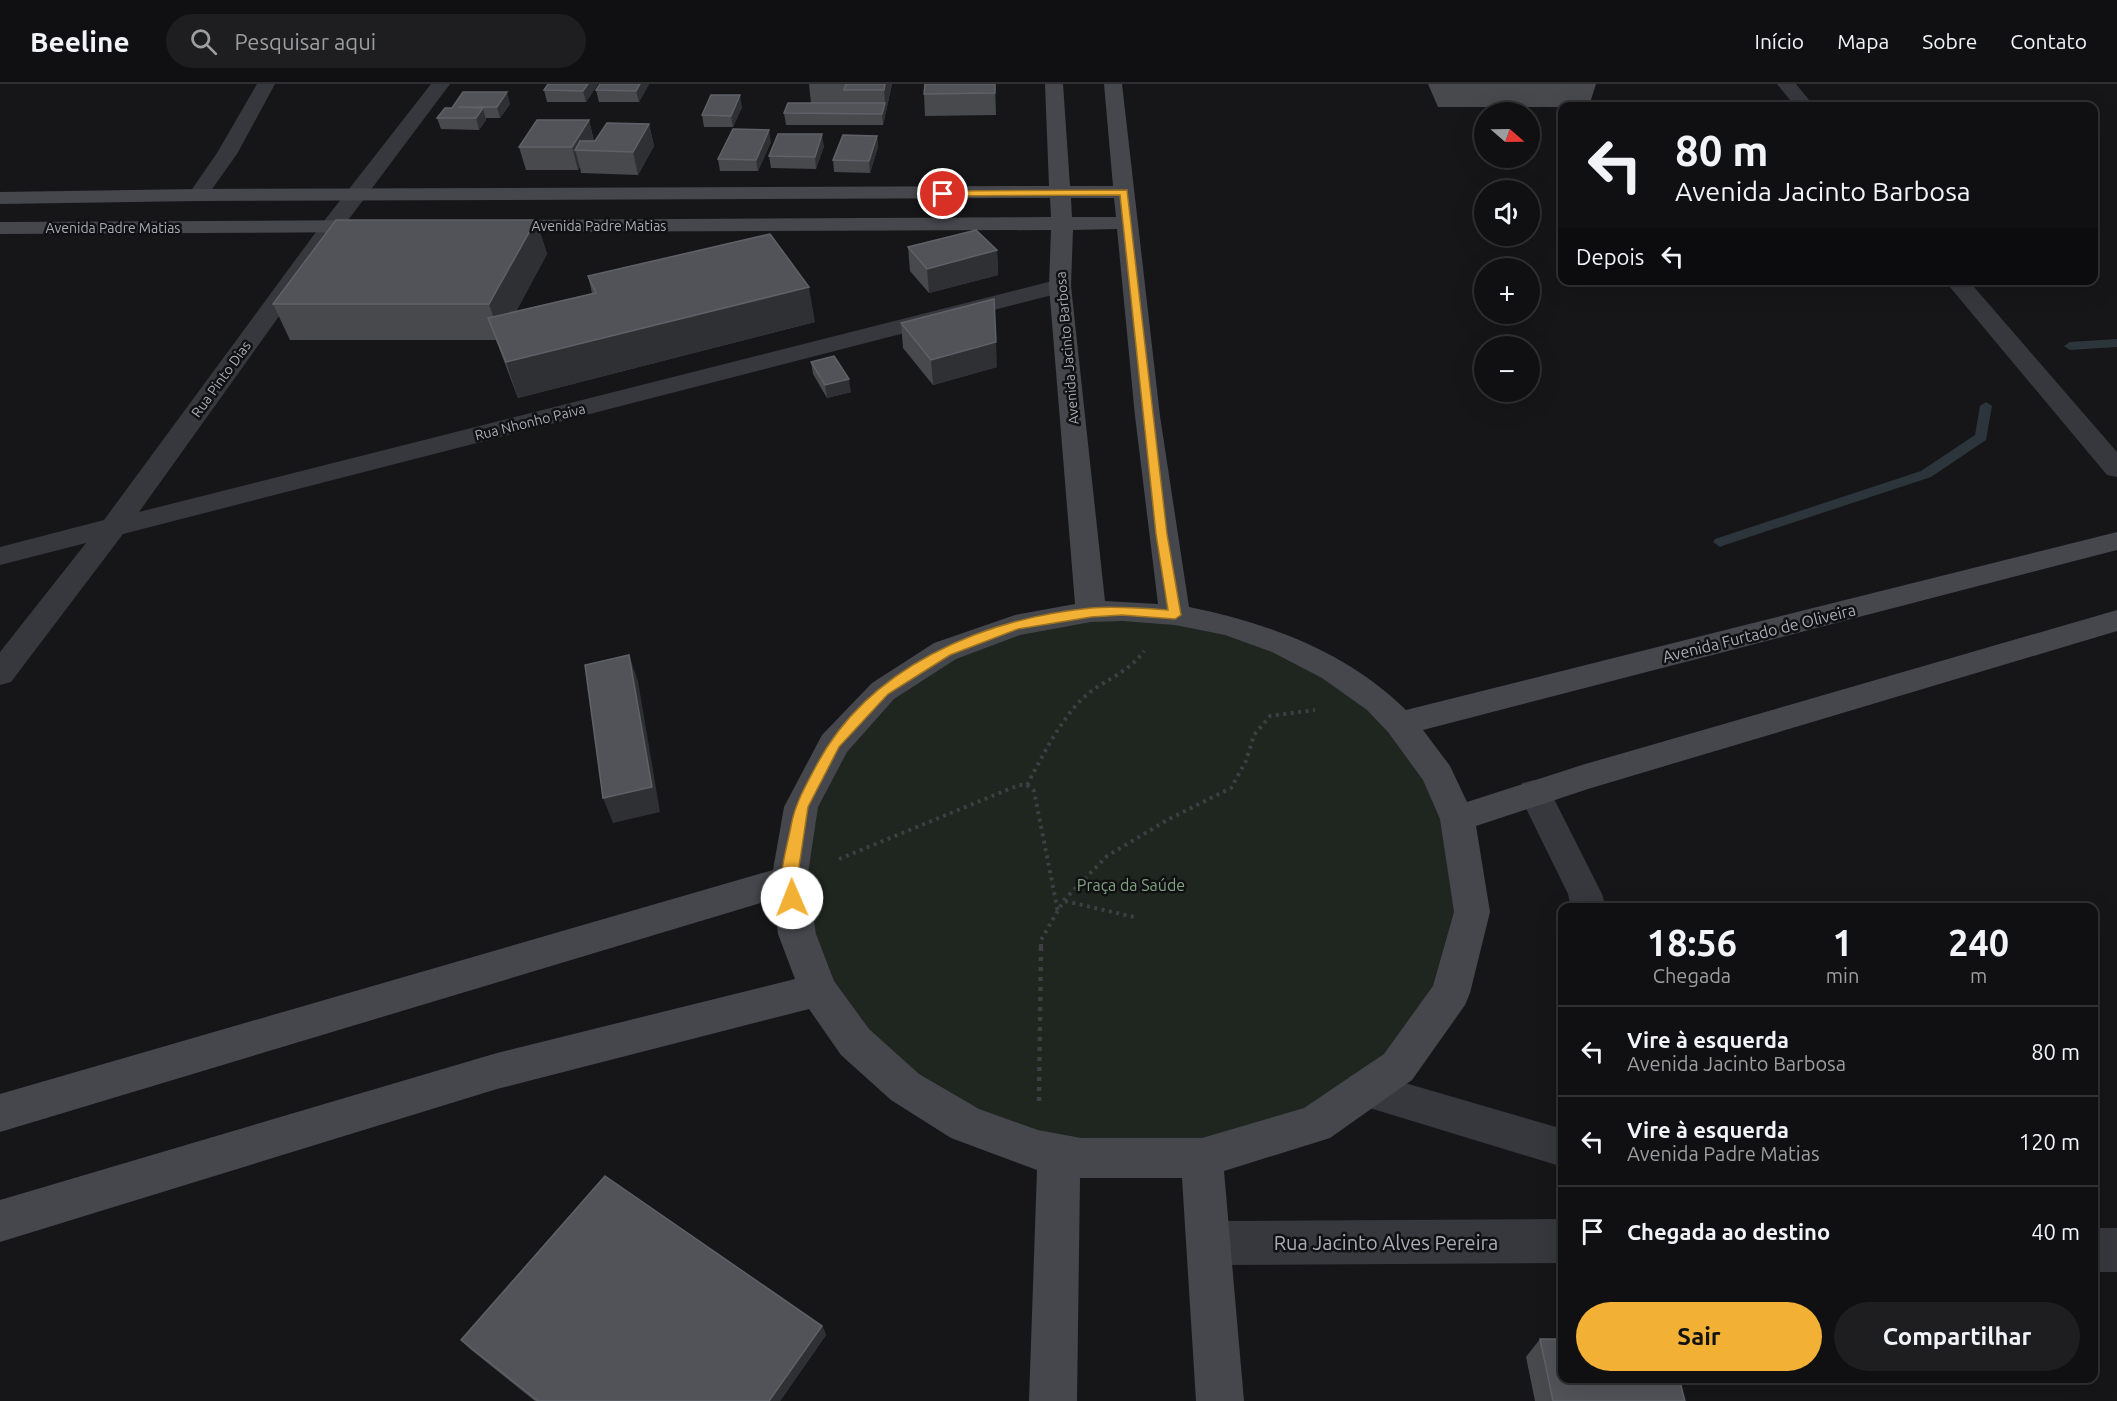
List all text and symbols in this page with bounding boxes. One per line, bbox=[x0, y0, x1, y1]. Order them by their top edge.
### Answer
search box bbox=[166, 14, 586, 68]
icon: search bbox=[187, 25, 220, 58]
text: Beeline bbox=[30, 26, 130, 57]
text: Pesquisar aqui bbox=[235, 29, 376, 54]
text: Início bbox=[1755, 29, 1804, 53]
text: Mapa bbox=[1837, 29, 1889, 53]
text: Sobre bbox=[1922, 29, 1977, 53]
text: Contato bbox=[2010, 29, 2087, 53]
north arrow bbox=[1474, 102, 1540, 168]
map controls bbox=[1474, 102, 1540, 402]
icon: left bbox=[1576, 126, 1654, 204]
text: 80 m bbox=[1675, 127, 1769, 174]
pin bbox=[917, 168, 968, 219]
text: Avenida Jacinto Barbosa bbox=[1675, 176, 1971, 206]
icon: arrive bbox=[926, 177, 959, 210]
button: sound bbox=[1474, 180, 1540, 246]
street label: Avenida Padre Matias bbox=[532, 218, 666, 234]
street label: Avenida Padre Matias bbox=[46, 220, 180, 236]
icon: left bbox=[1656, 240, 1689, 273]
text: Depois bbox=[1576, 244, 1644, 269]
button: + bbox=[1474, 258, 1540, 324]
street label: Avenida Jacinto Barbosa bbox=[1052, 271, 1082, 425]
button: − bbox=[1474, 336, 1540, 402]
street label: Rua Pinto Dias bbox=[188, 338, 254, 420]
street label: Rua Nhonho Paiva bbox=[473, 401, 587, 443]
street label: Avenida Furtado de Oliveira bbox=[1661, 600, 1857, 666]
position arrow bbox=[760, 866, 824, 930]
park label: Praça da Saúde bbox=[1077, 876, 1185, 894]
text: 18:56 bbox=[1647, 922, 1737, 963]
text: 1 bbox=[1832, 922, 1853, 963]
text: 240 bbox=[1948, 922, 2009, 963]
text: Chegada bbox=[1653, 964, 1731, 987]
text: min bbox=[1826, 964, 1859, 987]
text: m bbox=[1970, 964, 1987, 987]
text: Vire à esquerda bbox=[1627, 1027, 1789, 1052]
icon: left bbox=[1576, 1035, 1609, 1068]
text: 80 m bbox=[2031, 1039, 2080, 1064]
text: Avenida Jacinto Barbosa bbox=[1627, 1052, 1846, 1075]
text: Vire à esquerda bbox=[1627, 1117, 1789, 1142]
icon: left bbox=[1576, 1125, 1609, 1158]
text: 120 m bbox=[2019, 1129, 2080, 1154]
text: Avenida Padre Matias bbox=[1627, 1142, 1820, 1165]
icon: arrive bbox=[1576, 1215, 1609, 1248]
text: Chegada ao destino bbox=[1627, 1219, 1830, 1244]
text: 40 m bbox=[2031, 1219, 2080, 1244]
street label: Rua Jacinto Alves Pereira bbox=[1274, 1231, 1498, 1254]
button: Sair bbox=[1576, 1302, 1822, 1371]
button: Compartilhar bbox=[1834, 1302, 2080, 1371]

